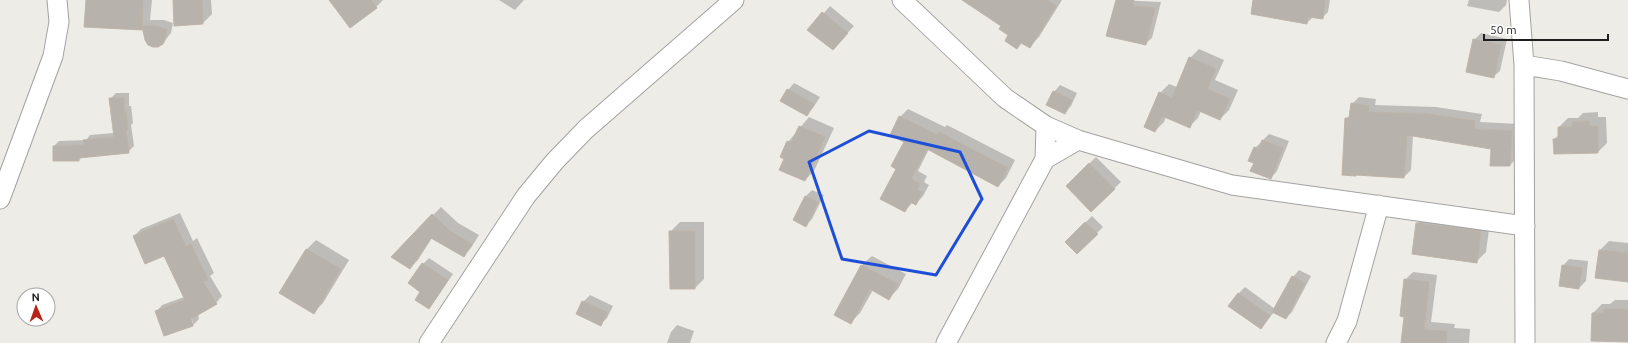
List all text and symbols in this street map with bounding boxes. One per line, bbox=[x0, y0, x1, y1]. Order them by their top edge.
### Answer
scale bar bbox=[1484, 16, 1608, 42]
text: 50 m bbox=[1490, 23, 1517, 36]
north arrow bbox=[16, 287, 56, 327]
text: N bbox=[31, 291, 40, 303]

